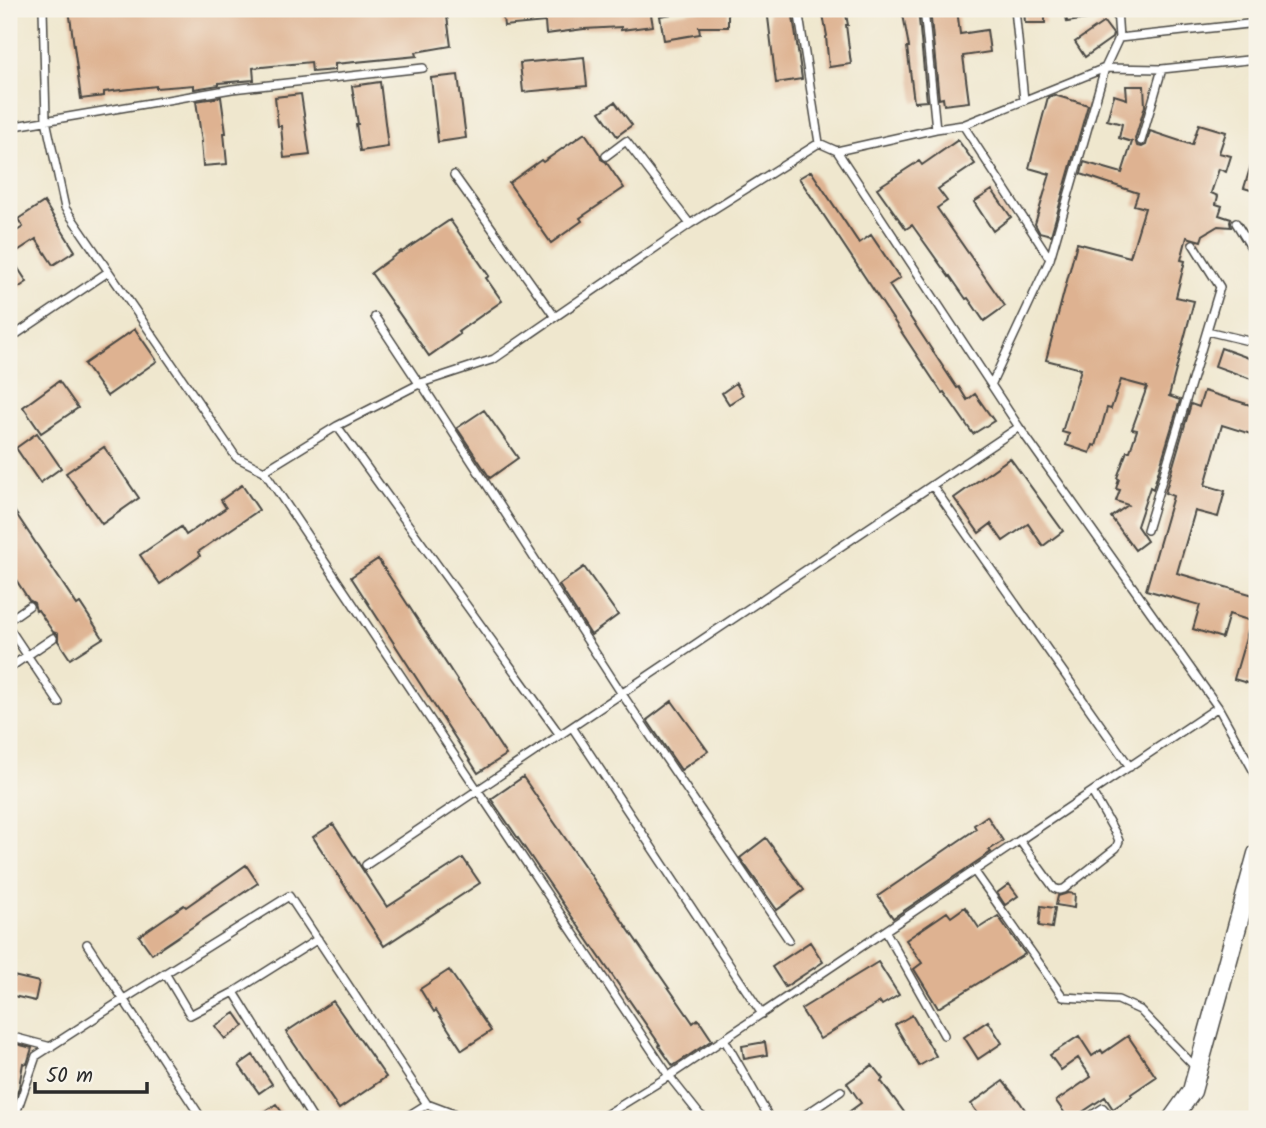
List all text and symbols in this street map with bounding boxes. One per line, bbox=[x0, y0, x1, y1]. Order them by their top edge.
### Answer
scale bar bbox=[35, 1051, 147, 1095]
text: 50 m bbox=[46, 1060, 93, 1093]

